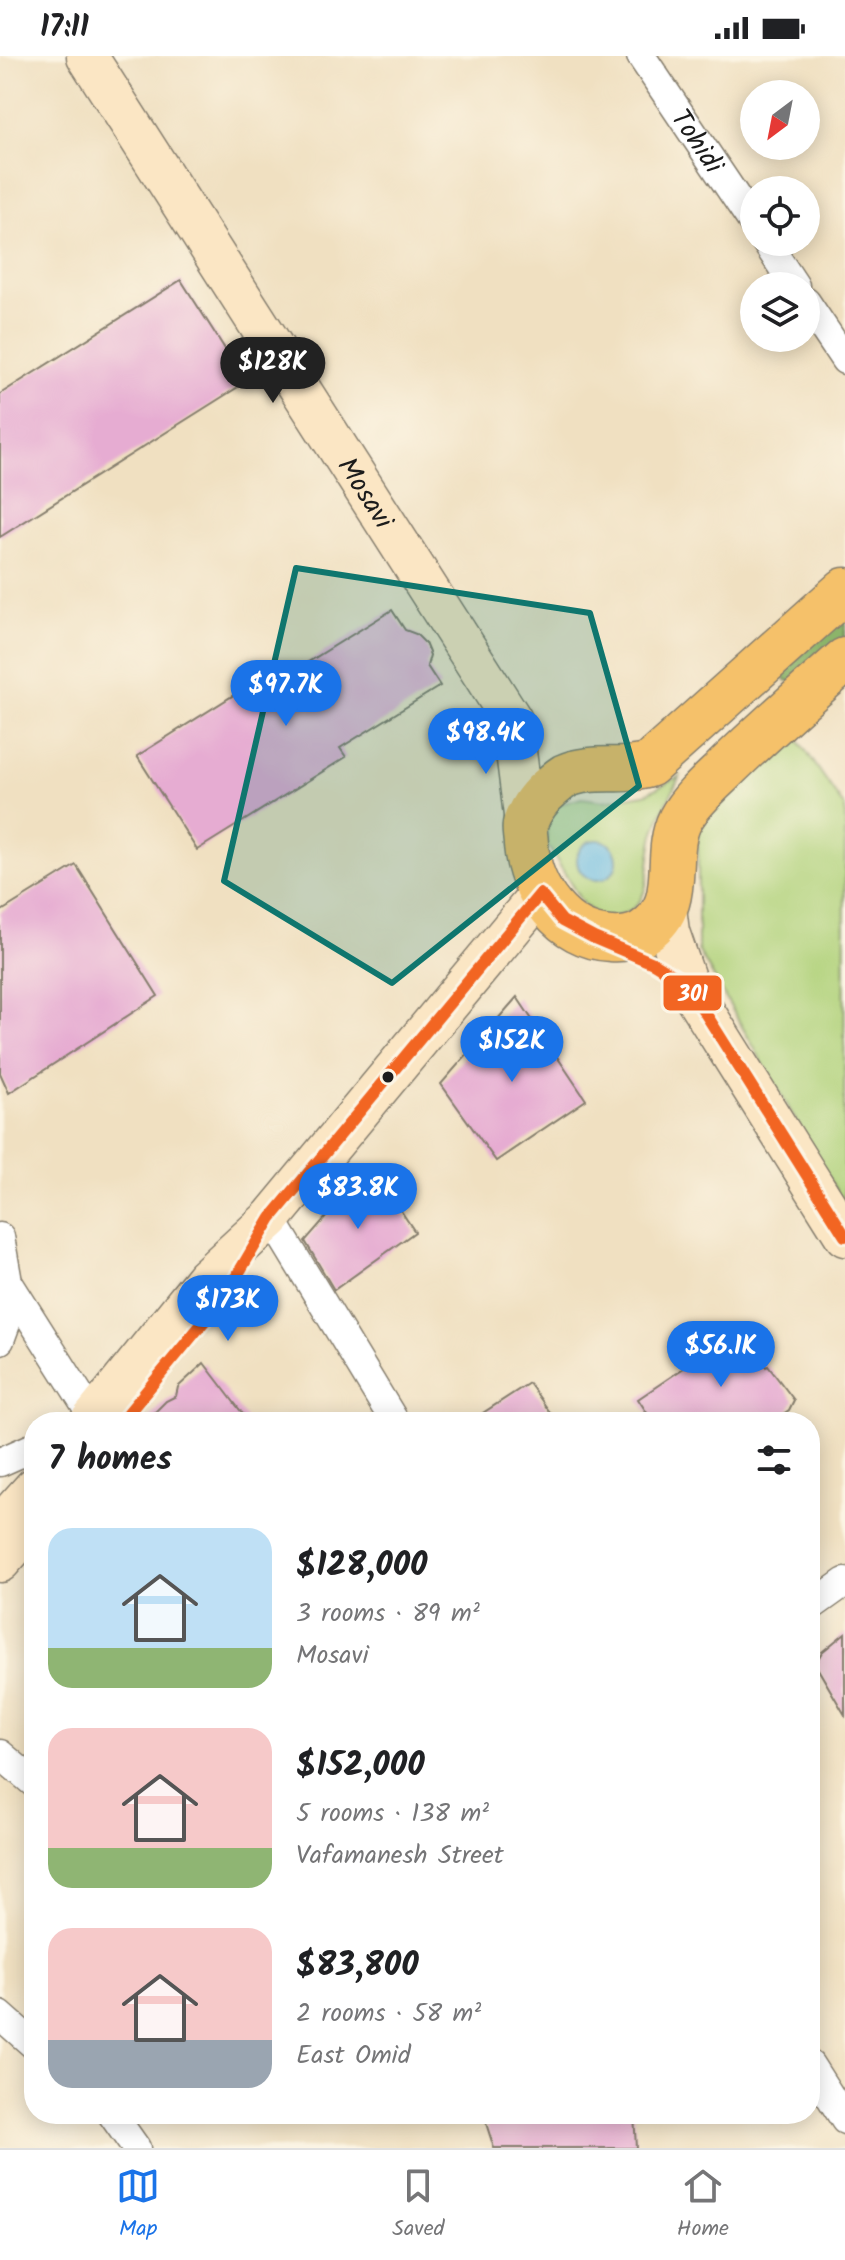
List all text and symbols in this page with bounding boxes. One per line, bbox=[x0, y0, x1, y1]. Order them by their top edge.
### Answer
text: 17:11 bbox=[40, 4, 89, 52]
north arrow bbox=[740, 80, 820, 160]
map controls bbox=[740, 80, 820, 352]
street label: Tohidi bbox=[658, 100, 735, 185]
button: locate bbox=[740, 176, 820, 256]
button: layers bbox=[740, 272, 820, 352]
pin: $128K bbox=[217, 337, 329, 405]
text: $128K bbox=[238, 342, 308, 384]
street label: Mosavi bbox=[324, 449, 405, 540]
pin: $97.7K bbox=[221, 660, 351, 728]
text: $97.7K bbox=[249, 665, 323, 707]
pin: $98.4K bbox=[421, 708, 551, 776]
text: $98.4K bbox=[446, 713, 526, 755]
line badge: 301 bbox=[662, 974, 723, 1012]
text: 301 bbox=[677, 978, 708, 1013]
pin: $152K bbox=[456, 1016, 568, 1084]
text: $152K bbox=[478, 1021, 546, 1063]
unlabelled marker bbox=[380, 1069, 396, 1085]
pin: $83.8K bbox=[293, 1163, 423, 1231]
text: $83.8K bbox=[317, 1168, 399, 1210]
pin: $173K bbox=[172, 1275, 284, 1343]
text: $173K bbox=[195, 1280, 261, 1322]
pin: $56.1K bbox=[656, 1321, 786, 1389]
text: $56.1K bbox=[685, 1326, 757, 1368]
text: 7 homes bbox=[48, 1433, 172, 1487]
icon: filters bbox=[752, 1438, 796, 1482]
text: $128,000 bbox=[296, 1539, 428, 1593]
icon: home bbox=[112, 1560, 208, 1656]
text: 3 rooms · 89 m² bbox=[296, 1593, 480, 1635]
text: Mosavi bbox=[296, 1635, 369, 1677]
text: $152,000 bbox=[296, 1739, 425, 1793]
icon: home bbox=[112, 1760, 208, 1856]
text: 5 rooms · 138 m² bbox=[296, 1793, 489, 1835]
text: Vafamanesh Street bbox=[296, 1835, 504, 1877]
text: $83,800 bbox=[296, 1939, 419, 1993]
icon: home bbox=[112, 1960, 208, 2056]
text: 2 rooms · 58 m² bbox=[296, 1993, 481, 2035]
text: East Omid bbox=[296, 2035, 411, 2077]
tab: Map bbox=[116, 2164, 160, 2247]
tab: Saved bbox=[392, 2164, 445, 2247]
tab: Home bbox=[677, 2164, 729, 2247]

